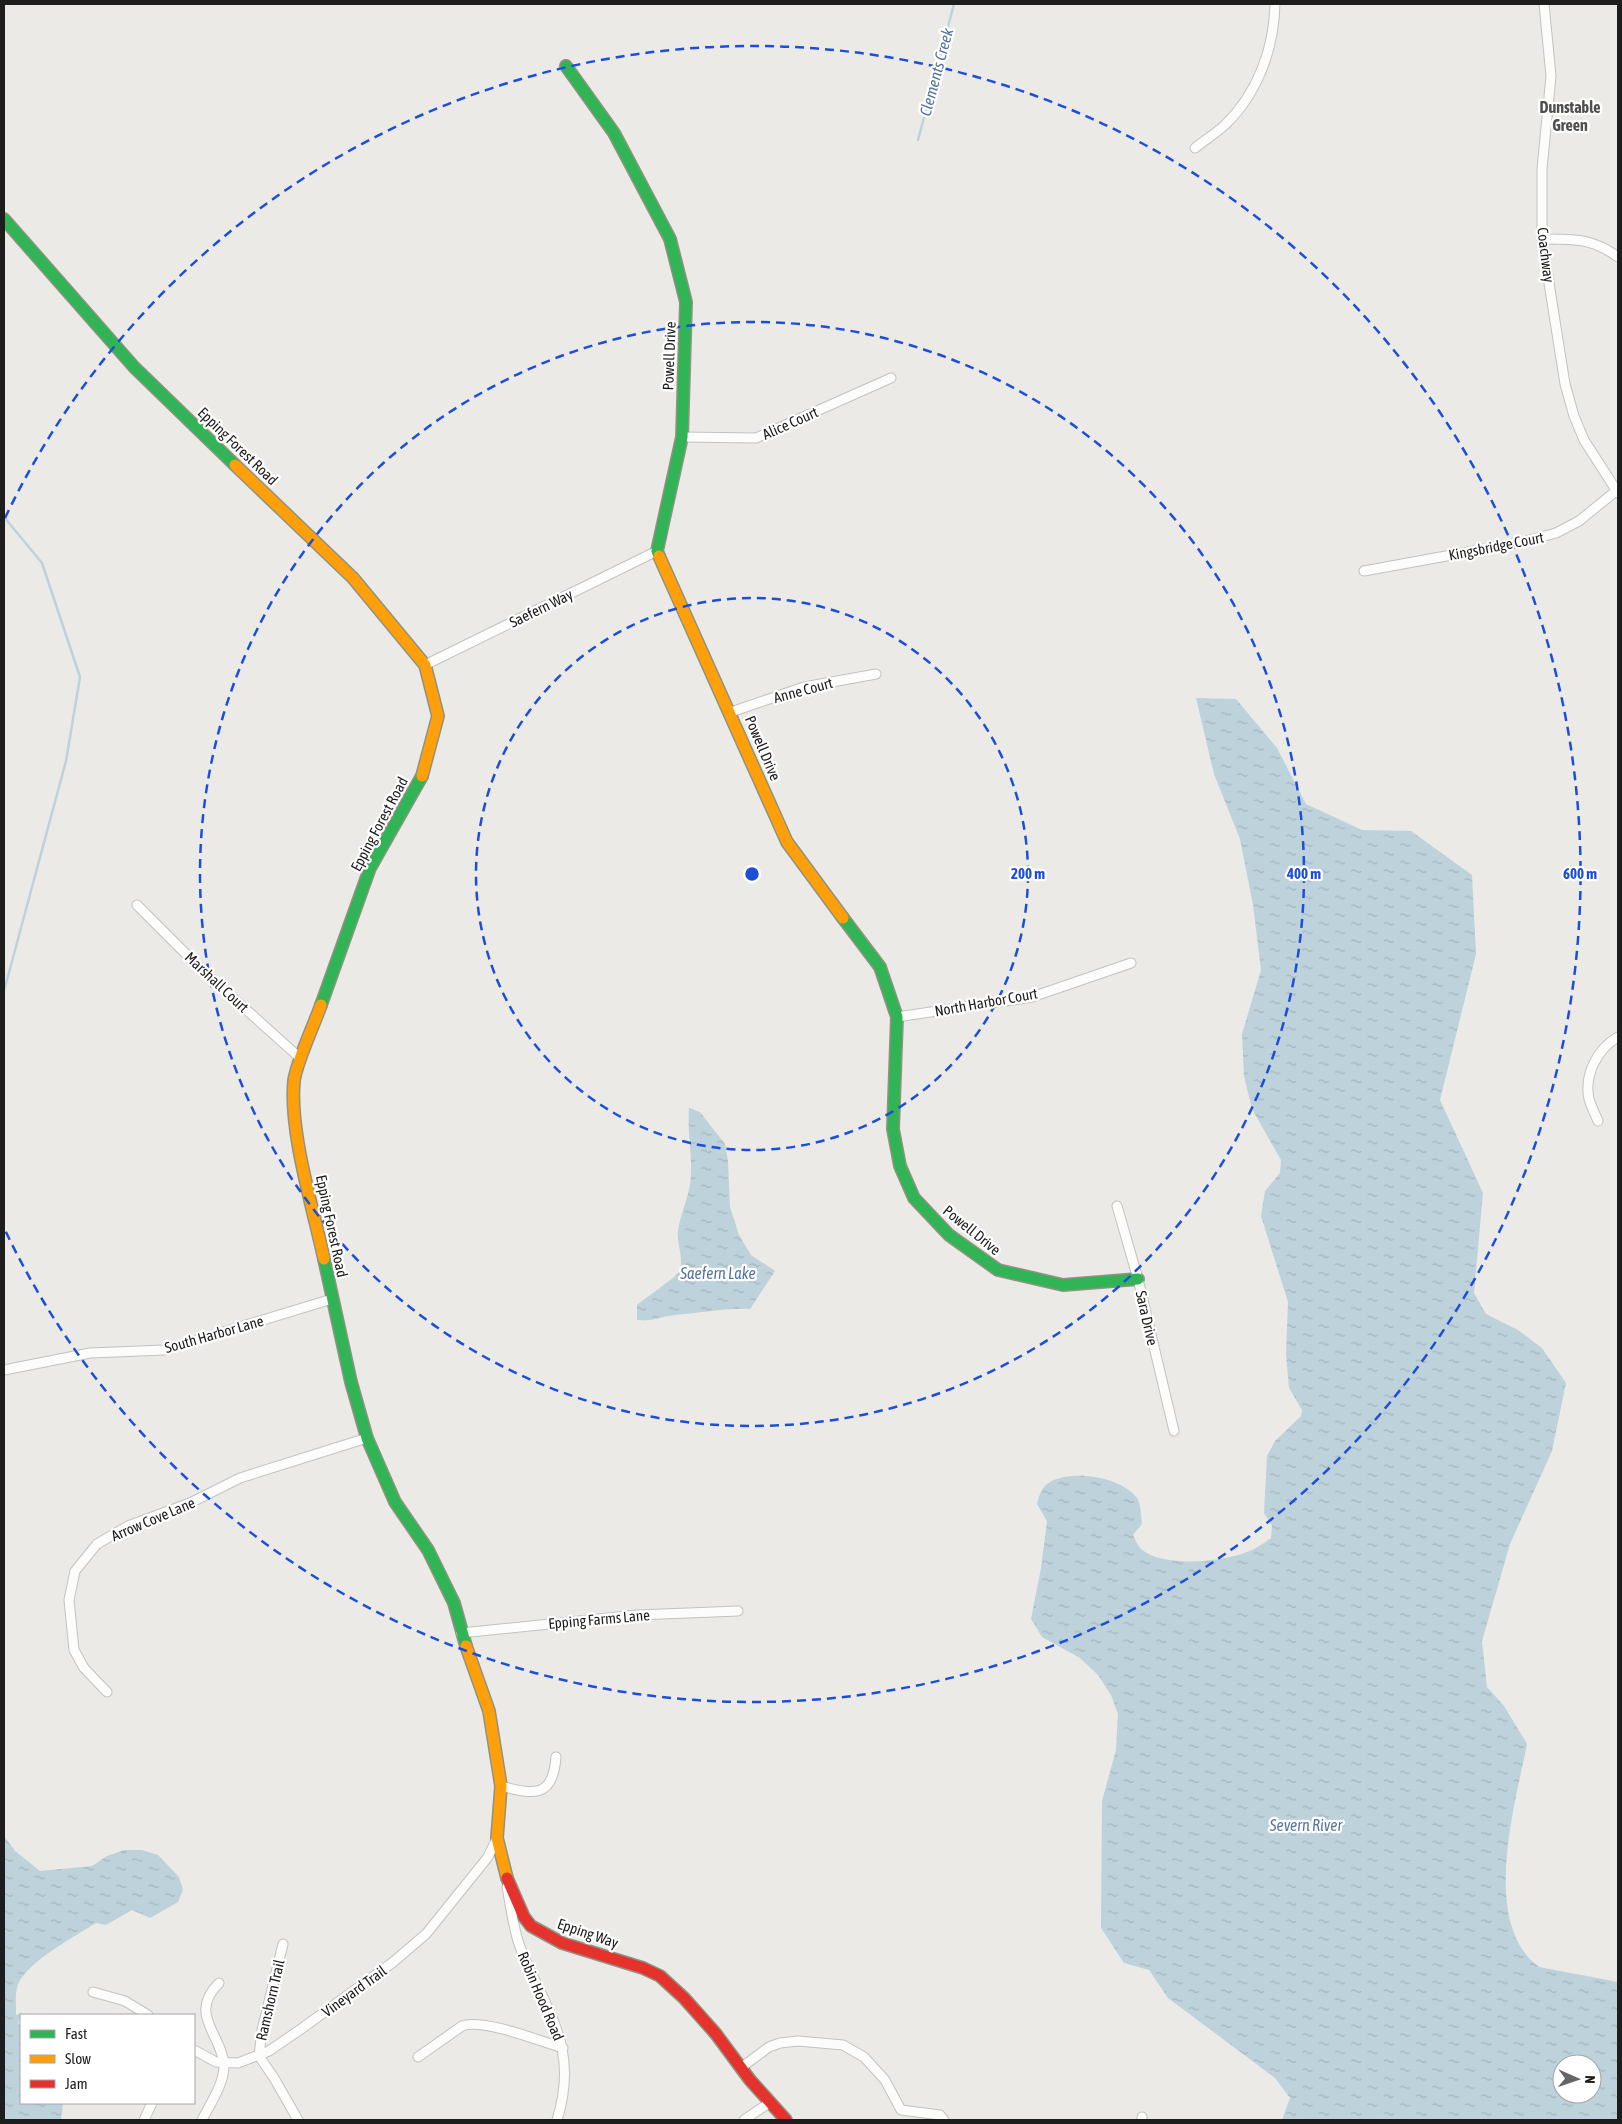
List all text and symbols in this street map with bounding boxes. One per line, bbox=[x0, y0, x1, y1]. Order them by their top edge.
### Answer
water label: Clements Creek bbox=[916, 25, 957, 118]
district label: Dunstable Green bbox=[1539, 98, 1601, 134]
street label: Coachway bbox=[1534, 226, 1558, 284]
street label: Powell Drive bbox=[659, 321, 679, 391]
street label: Alice Court bbox=[760, 403, 820, 443]
street label: Epping Forest Road bbox=[195, 404, 281, 488]
street label: Kingsbridge Court bbox=[1447, 528, 1545, 564]
street label: Saefern Way bbox=[507, 585, 575, 631]
street label: Anne Court bbox=[772, 674, 834, 706]
street label: Powell Drive bbox=[742, 713, 784, 783]
street label: Epping Forest Road bbox=[347, 774, 411, 874]
centre of rings bbox=[743, 865, 761, 883]
text: 200 m bbox=[1011, 865, 1045, 882]
text: 400 m bbox=[1286, 865, 1321, 882]
text: 600 m bbox=[1563, 865, 1597, 882]
street label: Marshall Court bbox=[182, 948, 252, 1016]
street label: North Harbor Court bbox=[933, 985, 1039, 1019]
street label: Epping Forest Road bbox=[313, 1173, 351, 1279]
street label: Powell Drive bbox=[940, 1202, 1004, 1258]
water label: Saefern Lake bbox=[679, 1264, 756, 1282]
street label: Sara Drive bbox=[1132, 1289, 1162, 1347]
street label: South Harbor Lane bbox=[163, 1312, 265, 1356]
street label: Arrow Cove Lane bbox=[108, 1494, 198, 1544]
street label: Epping Farms Lane bbox=[547, 1606, 651, 1632]
water label: Severn River bbox=[1269, 1816, 1343, 1834]
street label: Epping Way bbox=[555, 1915, 621, 1951]
street label: Robin Hood Road bbox=[515, 1949, 567, 2043]
street label: Ramshorn Trail bbox=[252, 1958, 288, 2042]
street label: Vineyard Trail bbox=[318, 1962, 390, 2020]
legend bbox=[20, 2014, 195, 2104]
text: Fast bbox=[65, 2025, 87, 2042]
text: Slow bbox=[65, 2050, 91, 2067]
north arrow bbox=[1552, 2054, 1602, 2104]
text: Jam bbox=[65, 2075, 88, 2092]
text: N bbox=[1582, 2075, 1598, 2084]

